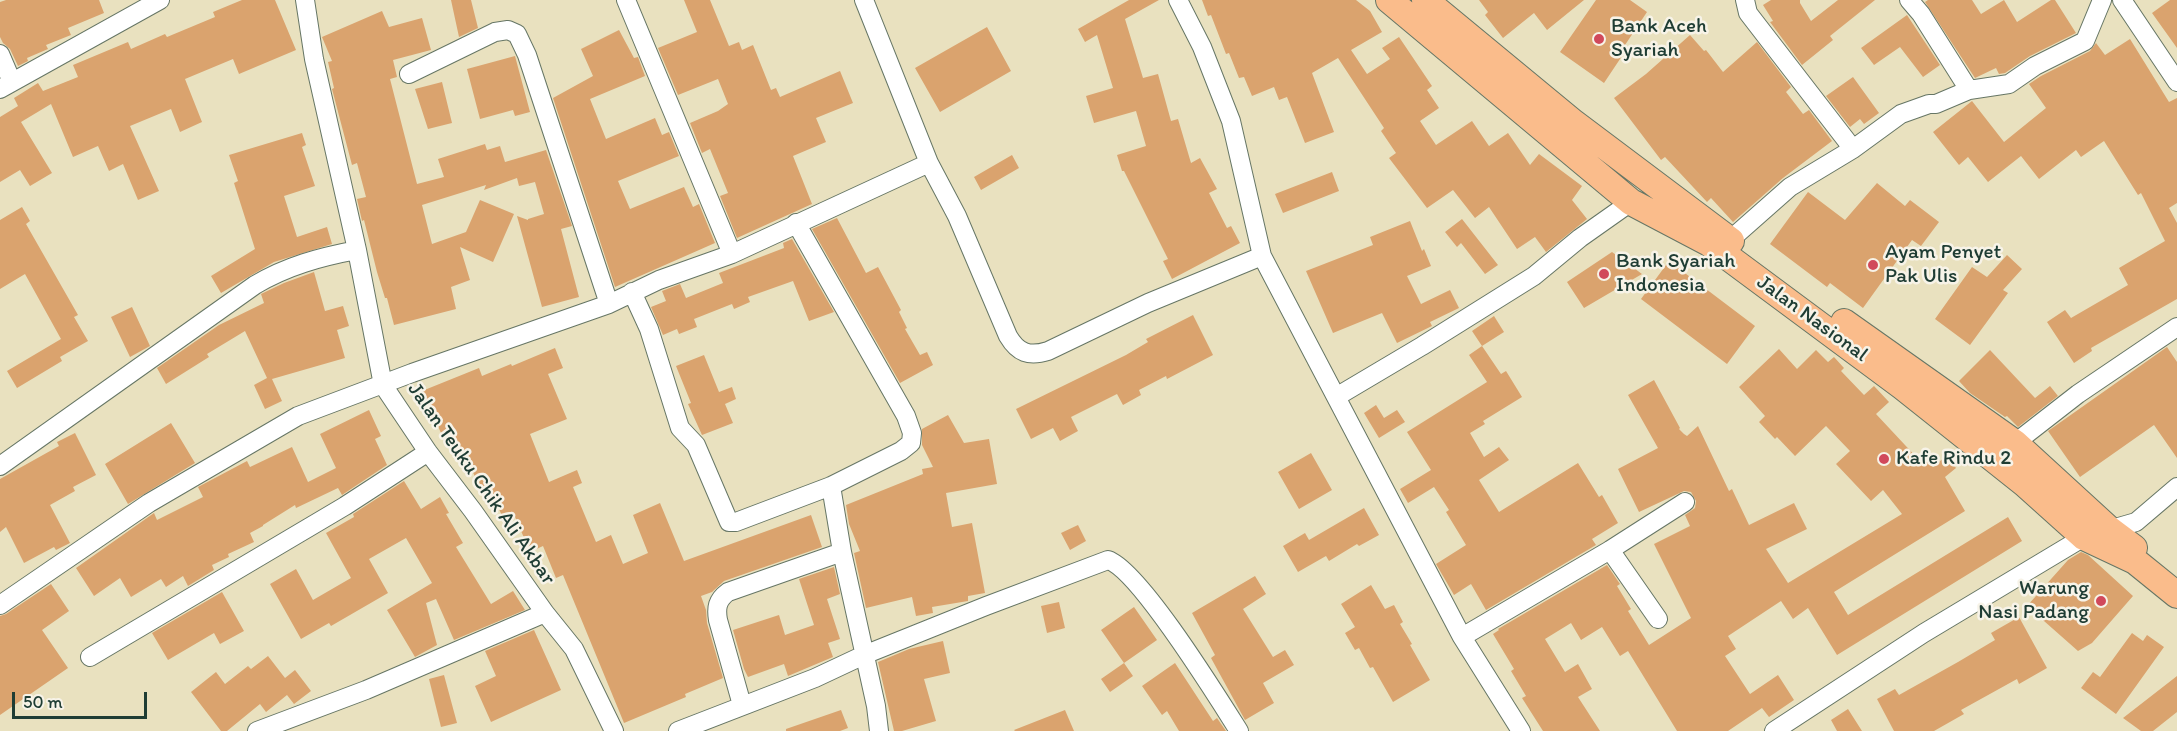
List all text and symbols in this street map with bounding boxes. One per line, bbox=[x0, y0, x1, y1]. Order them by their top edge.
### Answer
place label: Bank Aceh Syariah bbox=[1611, 14, 1707, 64]
marker: Bank Aceh Syariah bbox=[1592, 32, 1606, 46]
place label: Ayam Penyet Pak Ulis bbox=[1885, 240, 2001, 290]
place label: Bank Syariah Indonesia bbox=[1616, 249, 1736, 299]
marker: Ayam Penyet Pak Ulis bbox=[1866, 258, 1880, 272]
marker: Bank Syariah Indonesia bbox=[1597, 267, 1611, 281]
street label: Jalan Nasional bbox=[1751, 270, 1873, 368]
street label: Jalan Teuku Chik Ali Akbar bbox=[402, 378, 560, 590]
place label: Kafe Rindu 2 bbox=[1896, 446, 2011, 472]
marker: Kafe Rindu 2 bbox=[1877, 452, 1891, 466]
place label: Warung Nasi Padang bbox=[1978, 576, 2089, 626]
marker: Warung Nasi Padang bbox=[2094, 594, 2108, 608]
scale bar bbox=[15, 680, 150, 718]
text: 50 m bbox=[23, 691, 63, 713]

